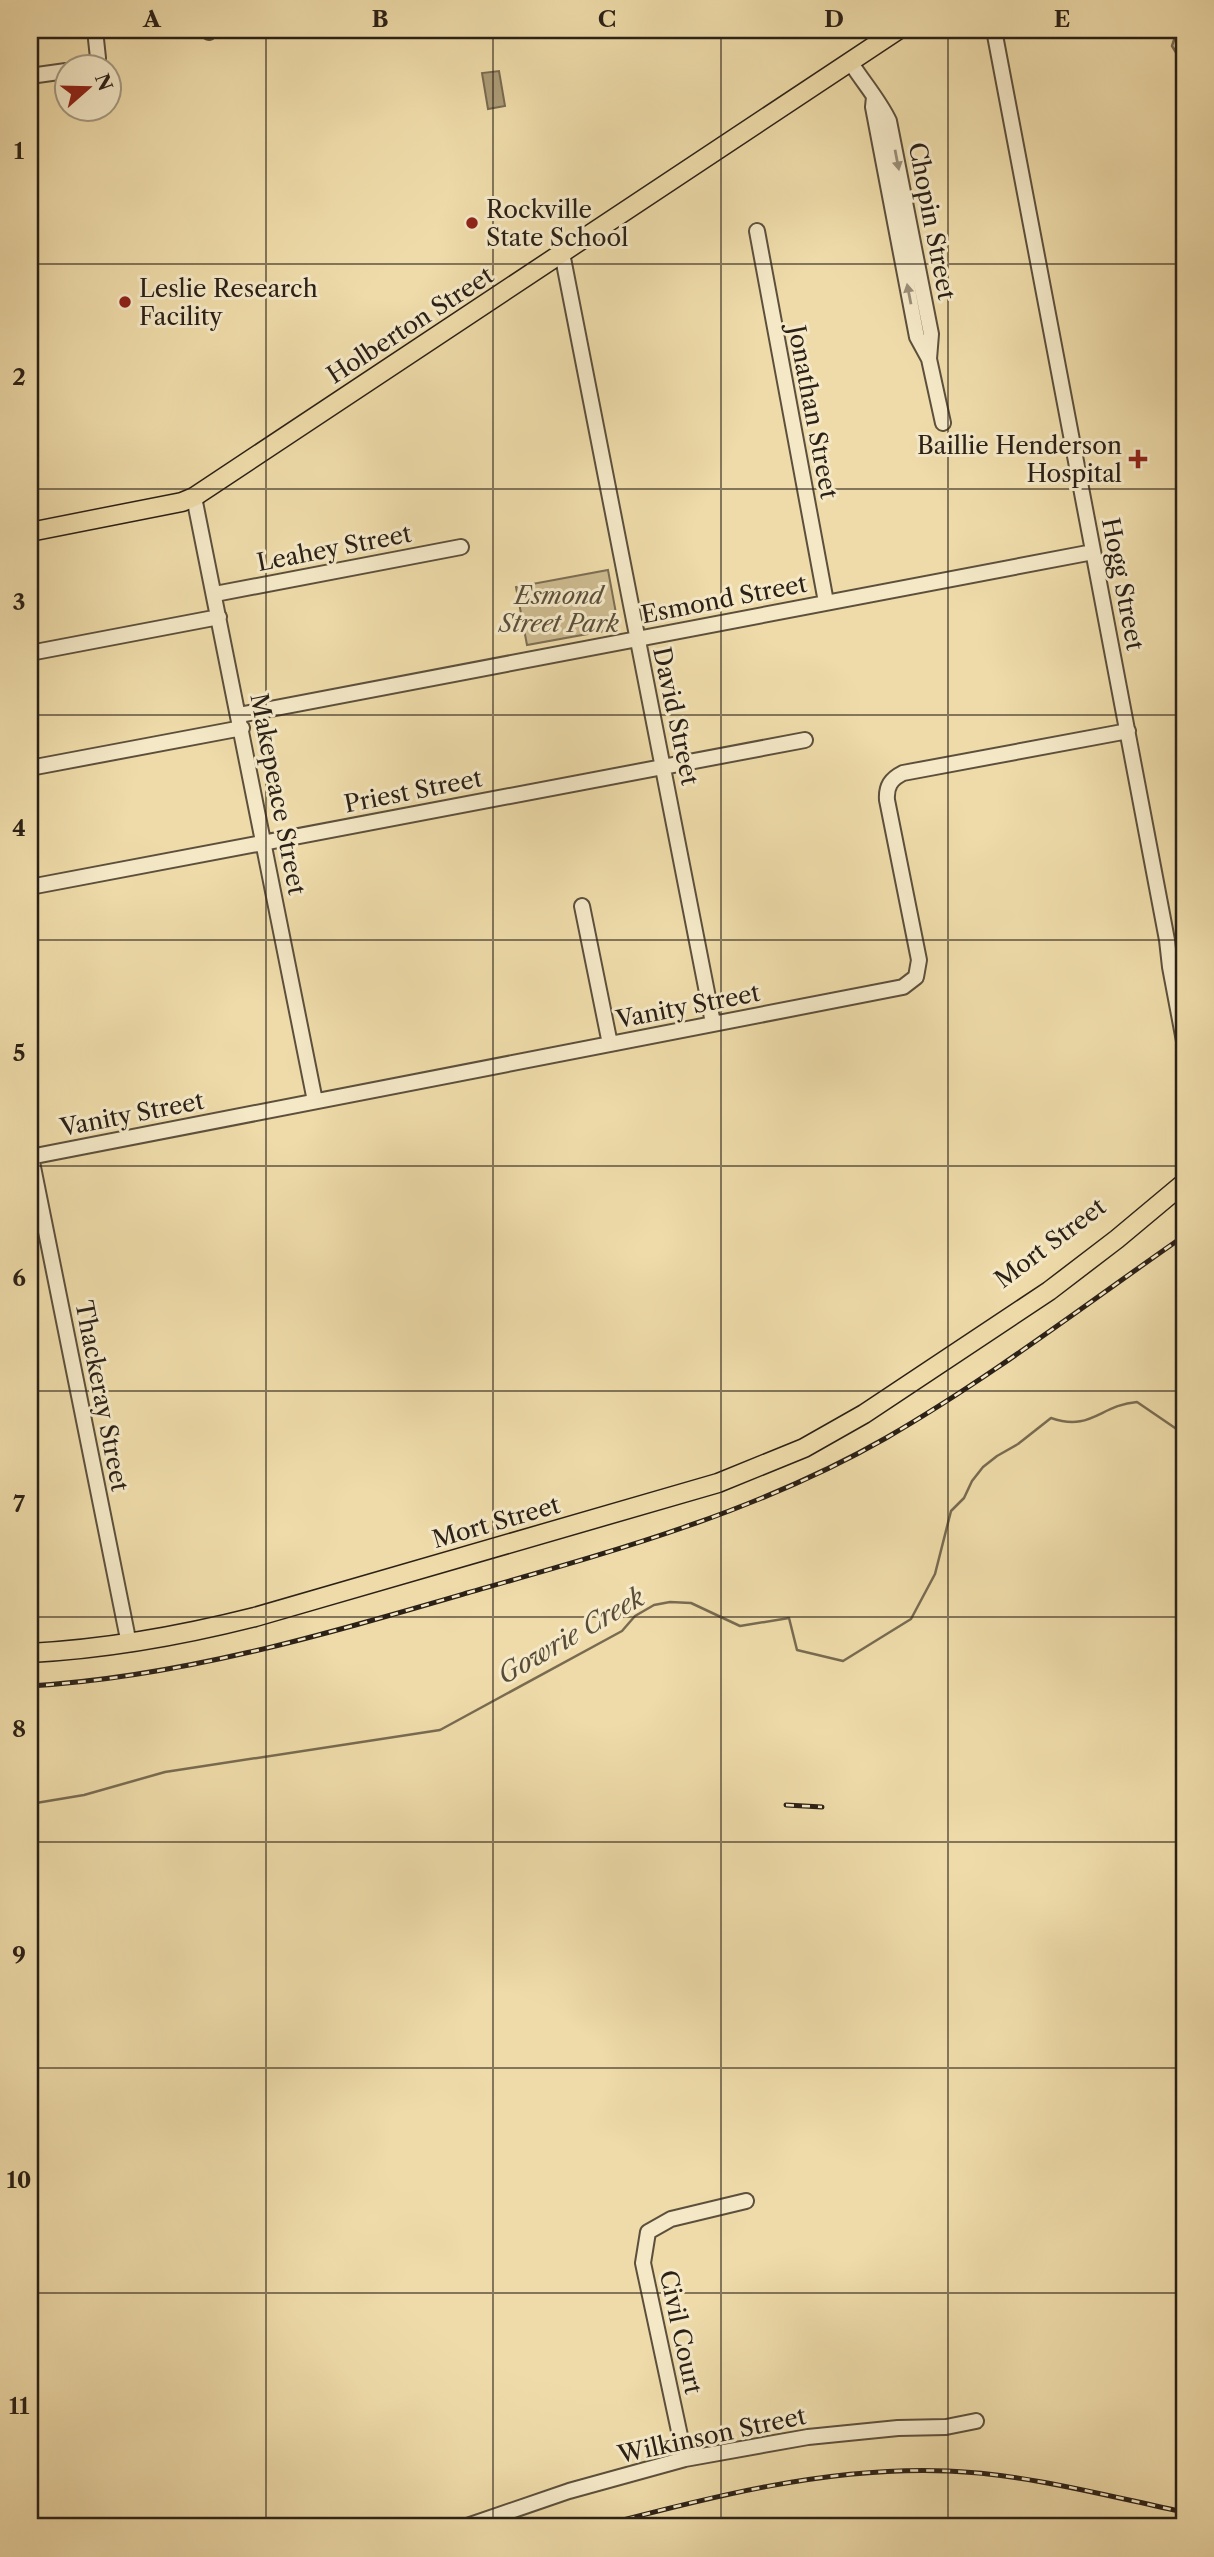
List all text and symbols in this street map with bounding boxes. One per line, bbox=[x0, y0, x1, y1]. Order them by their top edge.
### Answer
text: A bbox=[142, 5, 162, 33]
text: B bbox=[371, 5, 389, 33]
text: C bbox=[598, 5, 616, 33]
text: D bbox=[824, 5, 844, 33]
text: E bbox=[1054, 5, 1070, 33]
north arrow bbox=[52, 52, 122, 122]
text: N bbox=[90, 71, 117, 94]
text: 1 bbox=[14, 137, 25, 165]
street label: Chopin Street bbox=[903, 140, 962, 303]
one-way arrow bbox=[891, 149, 902, 171]
place label: Rockville State School bbox=[486, 195, 628, 252]
marker: Rockville State School bbox=[464, 215, 480, 231]
street label: Holberton Street bbox=[321, 260, 499, 390]
place label: Leslie Research Facility bbox=[139, 274, 318, 331]
one-way arrow bbox=[903, 283, 914, 305]
marker: Leslie Research Facility bbox=[117, 294, 133, 310]
street label: Jonathan Street bbox=[781, 319, 844, 502]
text: 2 bbox=[12, 363, 26, 391]
place label: Baillie Henderson Hospital bbox=[917, 431, 1122, 488]
marker: Baillie Henderson Hospital bbox=[1128, 449, 1148, 469]
street label: Hogg Street bbox=[1096, 515, 1150, 653]
street label: Leahey Street bbox=[254, 519, 414, 577]
street label: Esmond Street bbox=[639, 569, 810, 629]
park label: Esmond Street Park bbox=[497, 581, 620, 638]
text: 3 bbox=[13, 588, 26, 616]
street label: David Street bbox=[647, 644, 705, 788]
street label: Makepeace Street bbox=[244, 691, 312, 898]
street label: Priest Street bbox=[342, 763, 485, 819]
text: 4 bbox=[12, 814, 26, 842]
street label: Vanity Street bbox=[613, 978, 763, 1034]
text: 5 bbox=[13, 1039, 25, 1067]
street label: Vanity Street bbox=[57, 1086, 207, 1142]
street label: Mort Street bbox=[989, 1192, 1112, 1294]
text: 6 bbox=[12, 1264, 26, 1292]
street label: Thackeray Street bbox=[69, 1298, 135, 1494]
text: 7 bbox=[13, 1490, 25, 1518]
street label: Mort Street bbox=[429, 1490, 564, 1554]
water label: Gowrie Creek bbox=[492, 1581, 651, 1691]
text: 8 bbox=[12, 1715, 26, 1743]
text: 9 bbox=[12, 1941, 26, 1969]
text: 10 bbox=[7, 2166, 31, 2194]
street label: Civil Court bbox=[654, 2267, 708, 2397]
text: 11 bbox=[9, 2392, 30, 2420]
street label: Wilkinson Street bbox=[614, 2401, 809, 2469]

